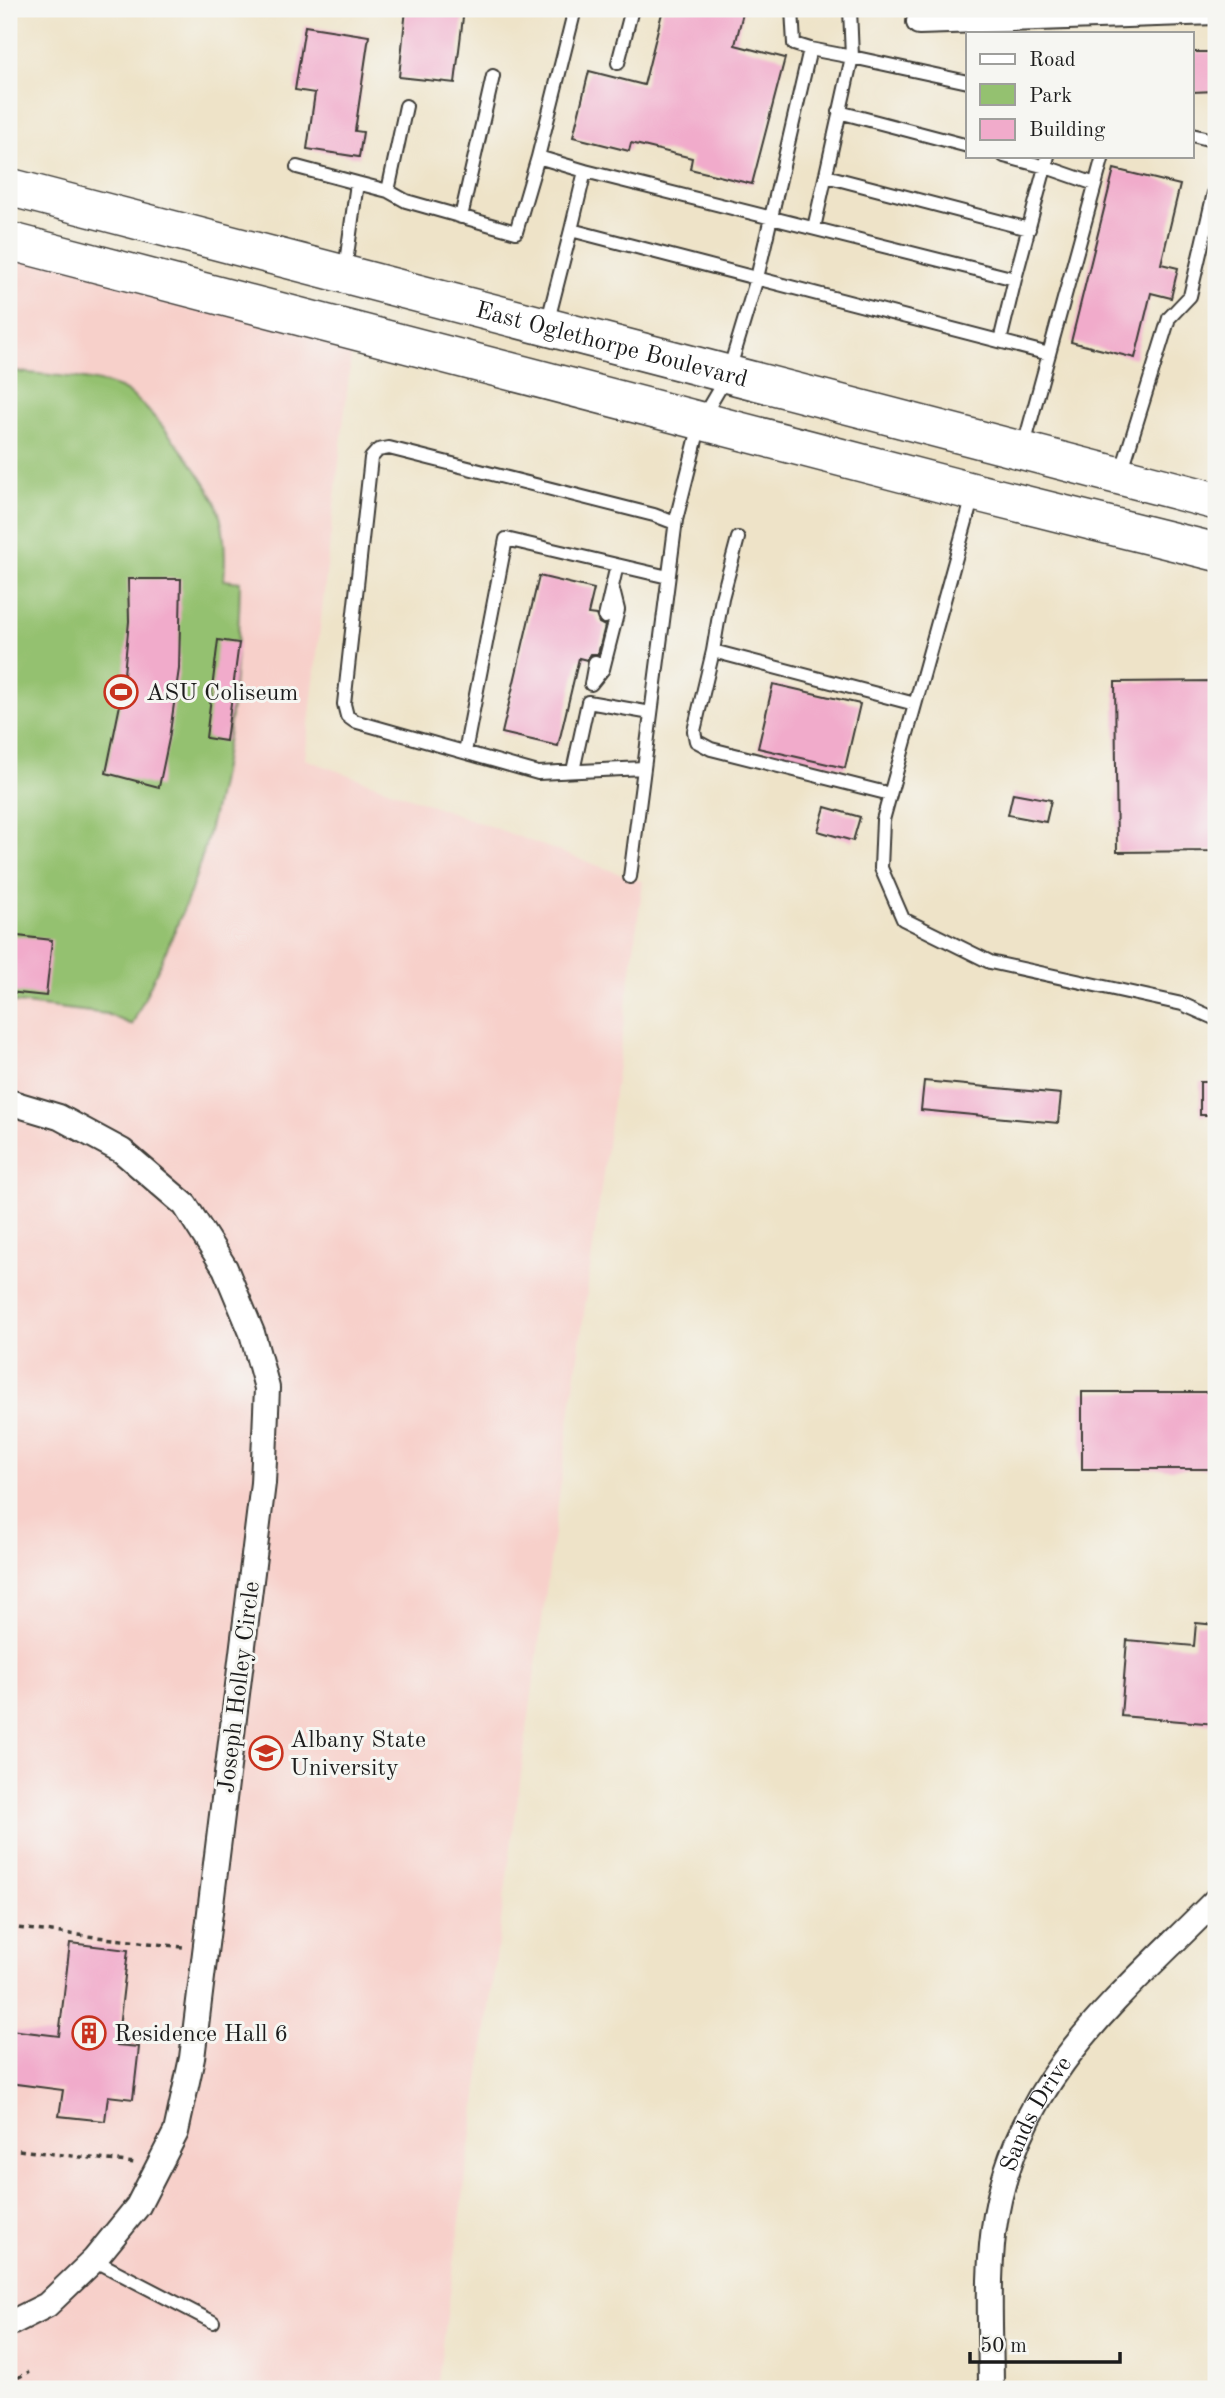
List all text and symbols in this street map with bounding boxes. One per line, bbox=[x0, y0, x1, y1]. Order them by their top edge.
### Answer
legend bbox=[966, 32, 1194, 158]
text: Road bbox=[1029, 50, 1076, 71]
text: Park bbox=[1029, 86, 1072, 107]
text: Building bbox=[1029, 120, 1106, 141]
street label: East Oglethorpe Boulevard bbox=[473, 299, 750, 393]
sports icon: ASU Coliseum bbox=[102, 673, 140, 711]
place label: ASU Coliseum bbox=[146, 682, 298, 706]
street label: Joseph Holley Circle bbox=[215, 1580, 265, 1794]
place label: Albany State University bbox=[290, 1729, 426, 1781]
school or university icon: Albany State University bbox=[247, 1734, 285, 1772]
building icon: Residence Hall 6 bbox=[70, 2014, 108, 2052]
place label: Residence Hall 6 bbox=[114, 2023, 288, 2047]
street label: Sands Drive bbox=[997, 2052, 1077, 2175]
scale bar bbox=[970, 2321, 1120, 2365]
text: 50 m bbox=[980, 2336, 1027, 2357]

